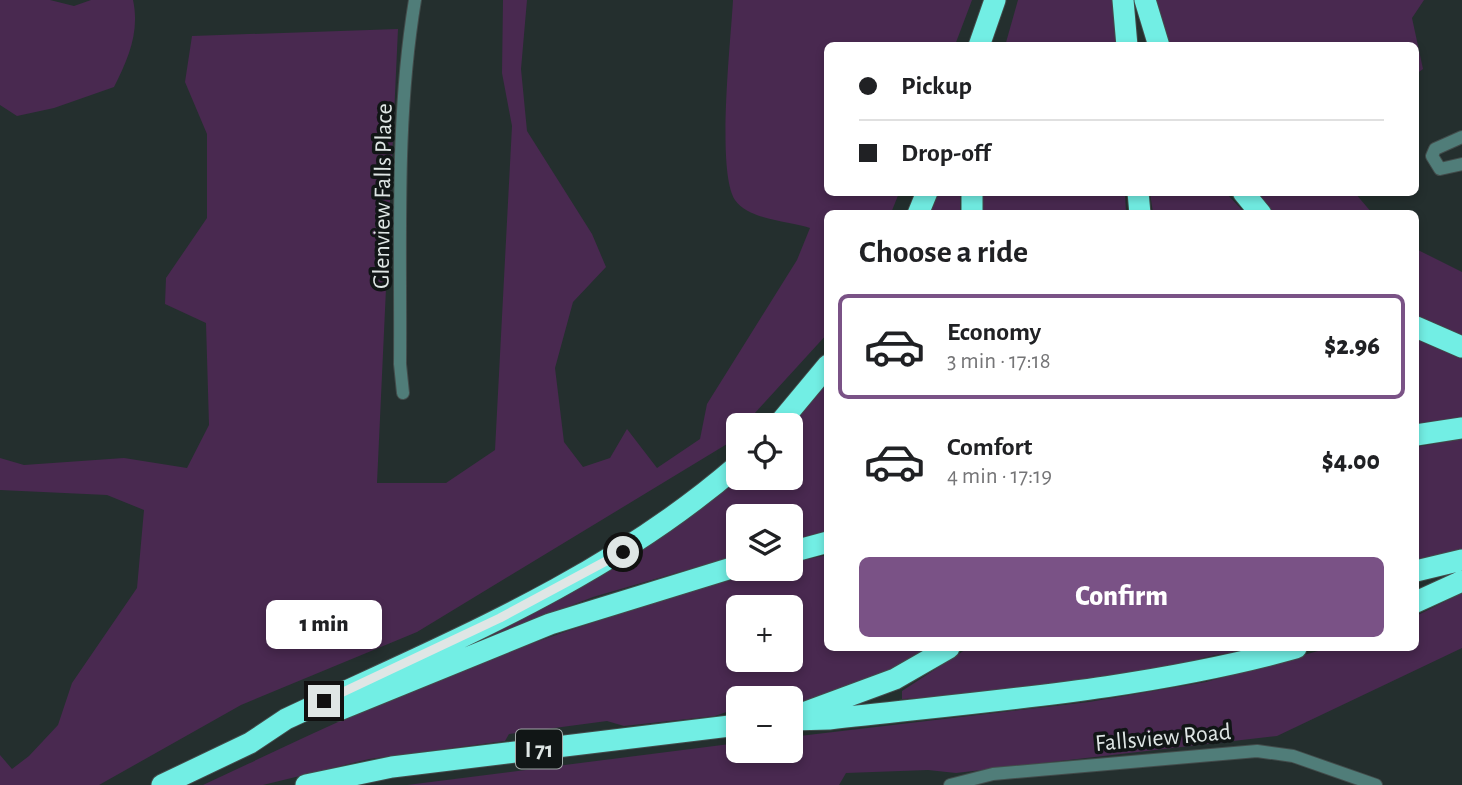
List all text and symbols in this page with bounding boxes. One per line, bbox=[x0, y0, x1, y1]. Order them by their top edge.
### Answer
text: Pickup bbox=[901, 73, 972, 99]
street label: Glenview Falls Place bbox=[369, 103, 397, 289]
text: Drop-off bbox=[901, 140, 990, 166]
text: Choose a ride bbox=[859, 236, 1028, 268]
icon: car bbox=[863, 315, 926, 378]
text: Economy bbox=[947, 319, 1041, 345]
text: $2.96 bbox=[1324, 333, 1380, 359]
text: 3 min · 17:18 bbox=[947, 350, 1051, 373]
map controls bbox=[726, 413, 803, 763]
button: locate bbox=[726, 413, 803, 490]
icon: car bbox=[863, 430, 926, 493]
text: Comfort bbox=[947, 434, 1032, 460]
text: $4.00 bbox=[1322, 448, 1380, 474]
text: 4 min · 17:19 bbox=[947, 465, 1052, 488]
button: layers bbox=[726, 504, 803, 581]
route start bbox=[607, 536, 639, 568]
button: Confirm bbox=[859, 557, 1384, 637]
button: + bbox=[726, 595, 803, 672]
callout: 1 min bbox=[266, 600, 382, 648]
text: 1 min bbox=[300, 613, 348, 636]
route end bbox=[308, 685, 340, 717]
button: − bbox=[726, 686, 803, 763]
street label: Fallsview Road bbox=[1094, 720, 1232, 756]
road number: I 71 bbox=[516, 730, 562, 768]

